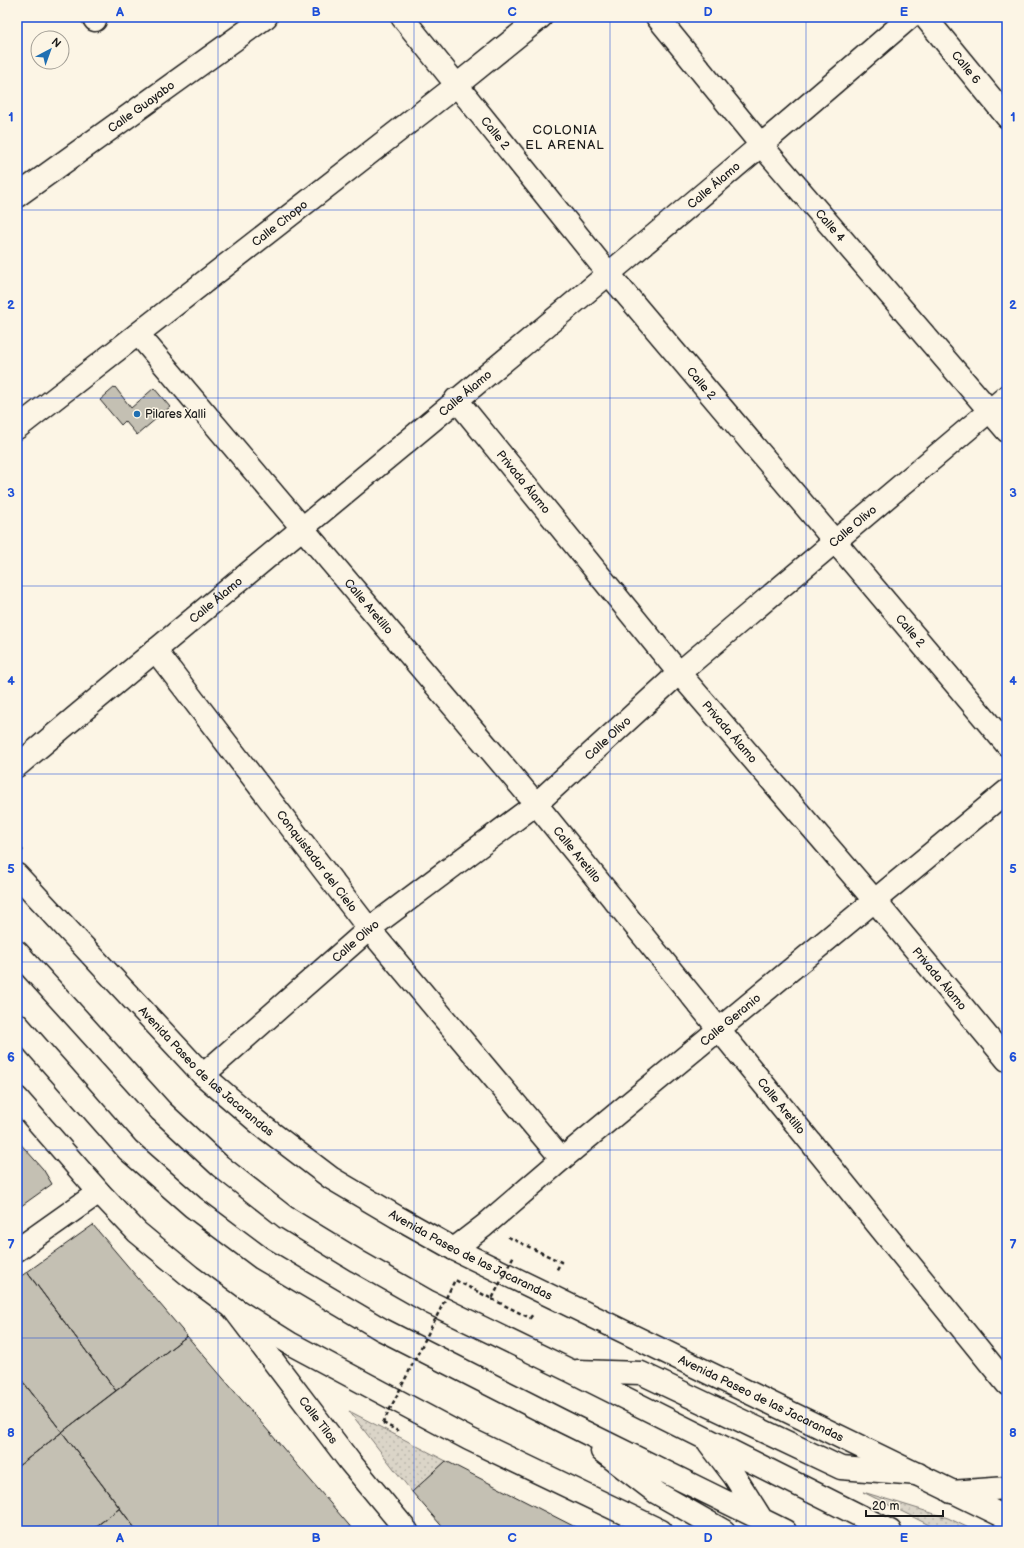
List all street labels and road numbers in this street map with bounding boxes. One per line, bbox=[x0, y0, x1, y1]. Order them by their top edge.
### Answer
street label: Calle 6 bbox=[948, 48, 984, 87]
street label: Calle Guayabo bbox=[105, 78, 178, 136]
street label: Calle 2 bbox=[477, 114, 513, 153]
street label: Calle Álamo bbox=[685, 159, 744, 212]
street label: Calle Chopo bbox=[249, 197, 311, 250]
street label: Calle 4 bbox=[812, 206, 848, 246]
street label: Calle 2 bbox=[683, 364, 719, 403]
street label: Calle Álamo bbox=[436, 367, 495, 420]
street label: Privada Álamo bbox=[493, 448, 553, 517]
street label: Calle Olivo bbox=[826, 502, 880, 551]
street label: Calle Álamo bbox=[186, 574, 246, 627]
street label: Calle Aretillo bbox=[341, 576, 396, 638]
street label: Calle 2 bbox=[892, 612, 928, 650]
street label: Privada Álamo bbox=[698, 698, 760, 767]
street label: Calle Olivo bbox=[582, 713, 635, 764]
street label: Conquistador del Cielo bbox=[273, 808, 360, 915]
street label: Calle Aretillo bbox=[549, 824, 604, 886]
street label: Calle Olivo bbox=[329, 917, 383, 966]
street label: Privada Álamo bbox=[909, 945, 970, 1014]
street label: Calle Geranio bbox=[697, 991, 764, 1050]
street label: Avenida Paseo de las Jacarandas bbox=[135, 1004, 277, 1140]
street label: Calle Aretillo bbox=[754, 1075, 808, 1138]
street label: Avenida Paseo de las Jacarandas bbox=[386, 1207, 555, 1304]
street label: Avenida Paseo de las Jacarandas bbox=[676, 1352, 846, 1445]
street label: Calle Tilos bbox=[295, 1394, 341, 1447]

